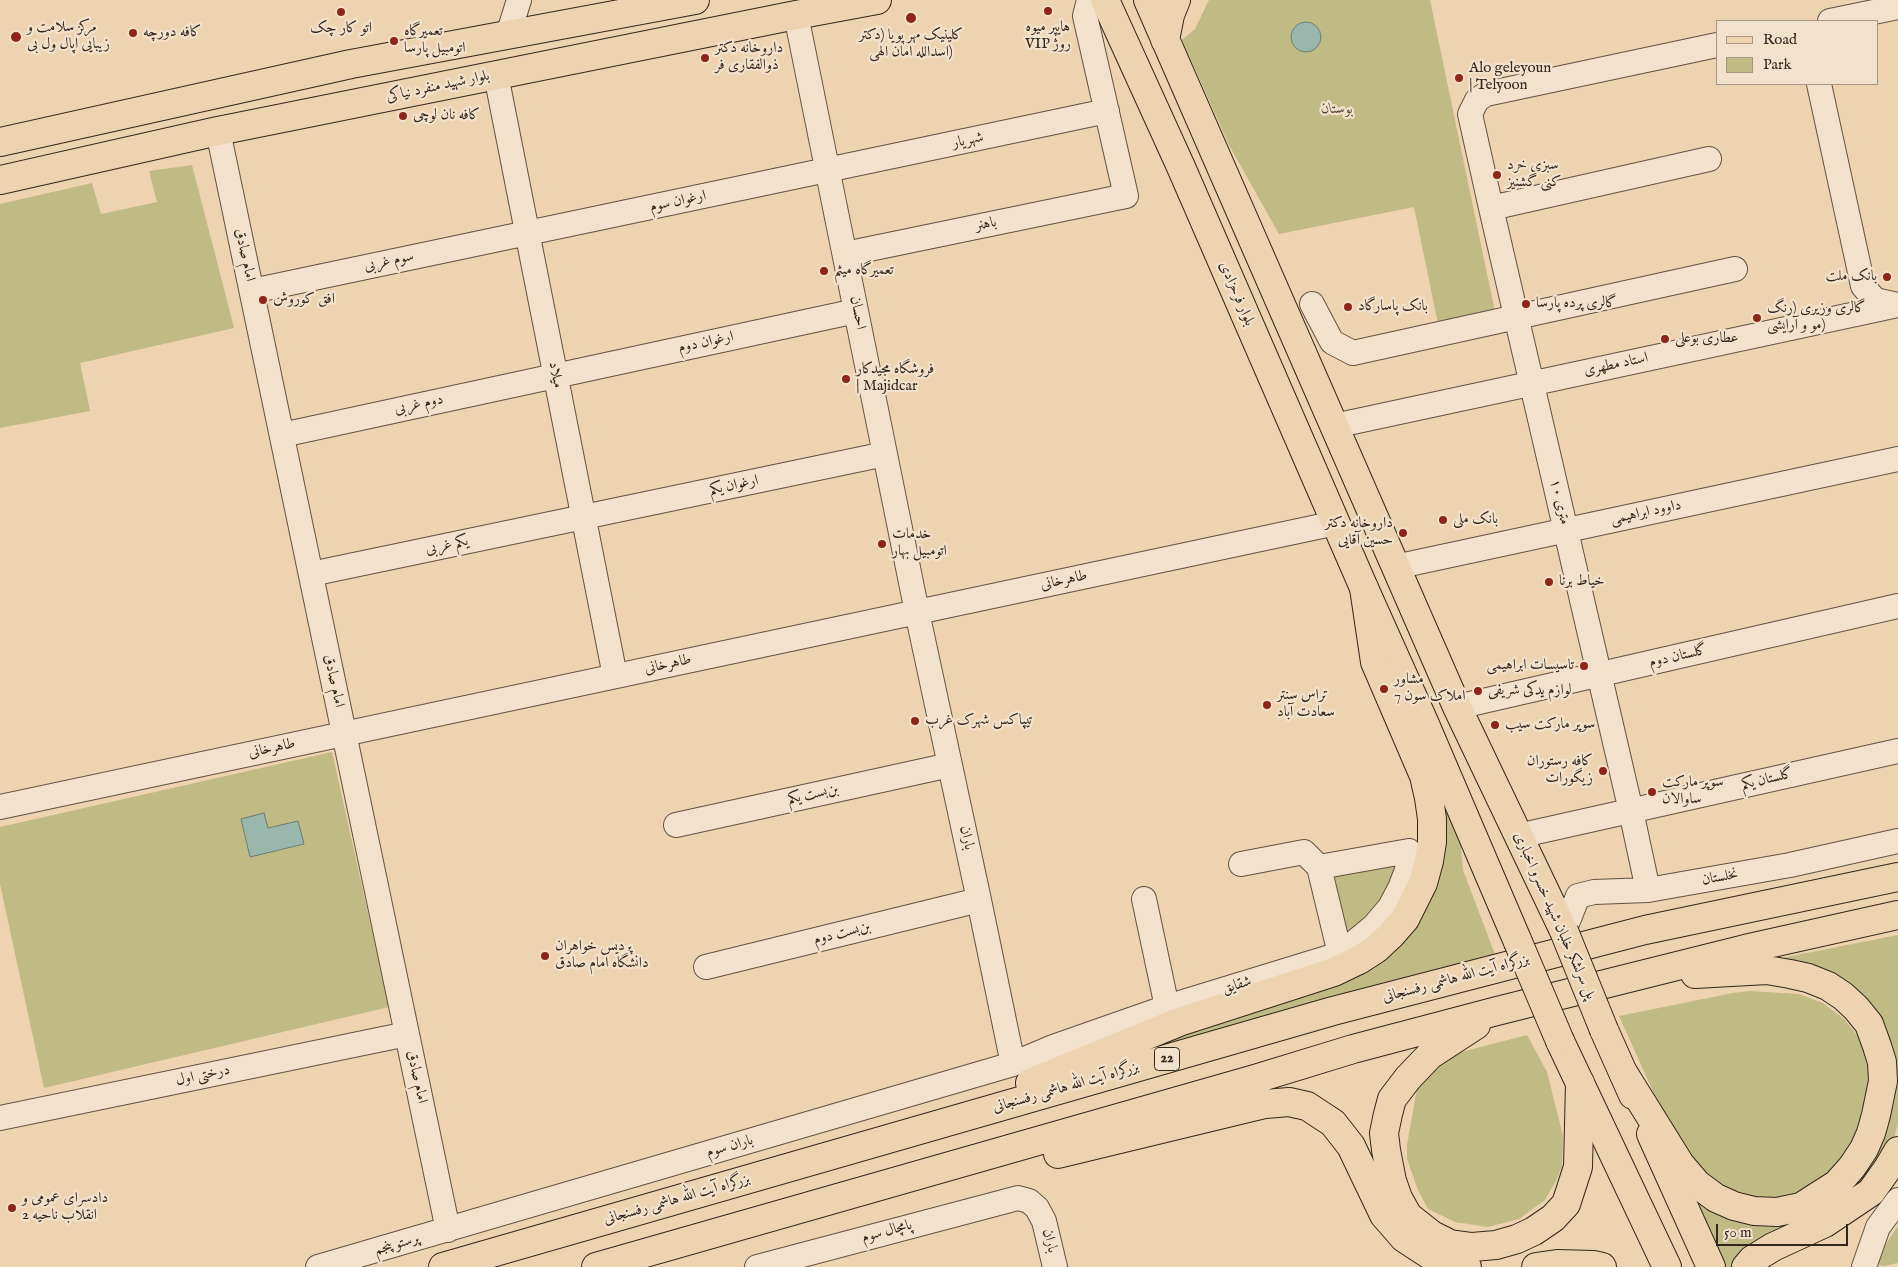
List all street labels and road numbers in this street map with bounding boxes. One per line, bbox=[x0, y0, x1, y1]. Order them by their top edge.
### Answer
street label: بلوار شهید منفرد نیاکی bbox=[385, 67, 491, 107]
street label: شهریار bbox=[951, 129, 985, 153]
street label: ارغوان سوم bbox=[648, 187, 708, 217]
street label: باهنر bbox=[974, 214, 998, 236]
street label: امام صادق bbox=[230, 227, 258, 283]
street label: سوم غربی bbox=[363, 248, 415, 276]
street label: بلوار فرحزادی bbox=[1214, 259, 1258, 329]
street label: احسان bbox=[845, 295, 869, 331]
street label: ارغوان دوم bbox=[677, 328, 735, 358]
street label: استاد مطهری bbox=[1582, 349, 1650, 381]
street label: میلاد bbox=[544, 360, 566, 390]
street label: دوم غربی bbox=[393, 391, 445, 419]
street label: ارغوان یکم bbox=[708, 472, 760, 500]
street label: ۱۰ متری bbox=[1545, 477, 1573, 527]
street label: داوود ابراهیمی bbox=[1609, 497, 1683, 529]
street label: یکم غربی bbox=[424, 533, 470, 559]
street label: طاهرخانی bbox=[1039, 567, 1089, 595]
street label: گلستان دوم bbox=[1647, 642, 1709, 672]
street label: طاهرخانی bbox=[643, 651, 693, 679]
street label: امام صادق bbox=[319, 653, 347, 709]
street label: طاهرخانی bbox=[247, 735, 297, 763]
street label: گلستان یکم bbox=[1739, 765, 1795, 795]
street label: بن‌بست یکم bbox=[786, 781, 840, 809]
street label: باران bbox=[955, 824, 977, 852]
street label: پل سرلشکر خلبان شهید خسرو اخباری bbox=[1509, 830, 1599, 1002]
street label: نخلستان bbox=[1700, 866, 1740, 890]
street label: بن‌بست دوم bbox=[812, 918, 872, 950]
street label: بزرگراه آیت الله هاشمی رفسنجانی bbox=[1381, 951, 1531, 1007]
street label: شقایق bbox=[1220, 973, 1254, 999]
road number: 22 bbox=[1154, 1048, 1180, 1070]
street label: امام صادق bbox=[402, 1049, 430, 1105]
street label: بزرگراه آیت الله هاشمی رفسنجانی bbox=[991, 1058, 1141, 1118]
street label: درختی اول bbox=[174, 1061, 232, 1091]
street label: باران سوم bbox=[705, 1132, 755, 1162]
street label: بزرگراه آیت الله هاشمی رفسنجانی bbox=[602, 1170, 752, 1230]
street label: پامچال سوم bbox=[860, 1217, 914, 1247]
street label: باران bbox=[1037, 1227, 1061, 1255]
street label: پرستو پنجم bbox=[373, 1230, 421, 1260]

